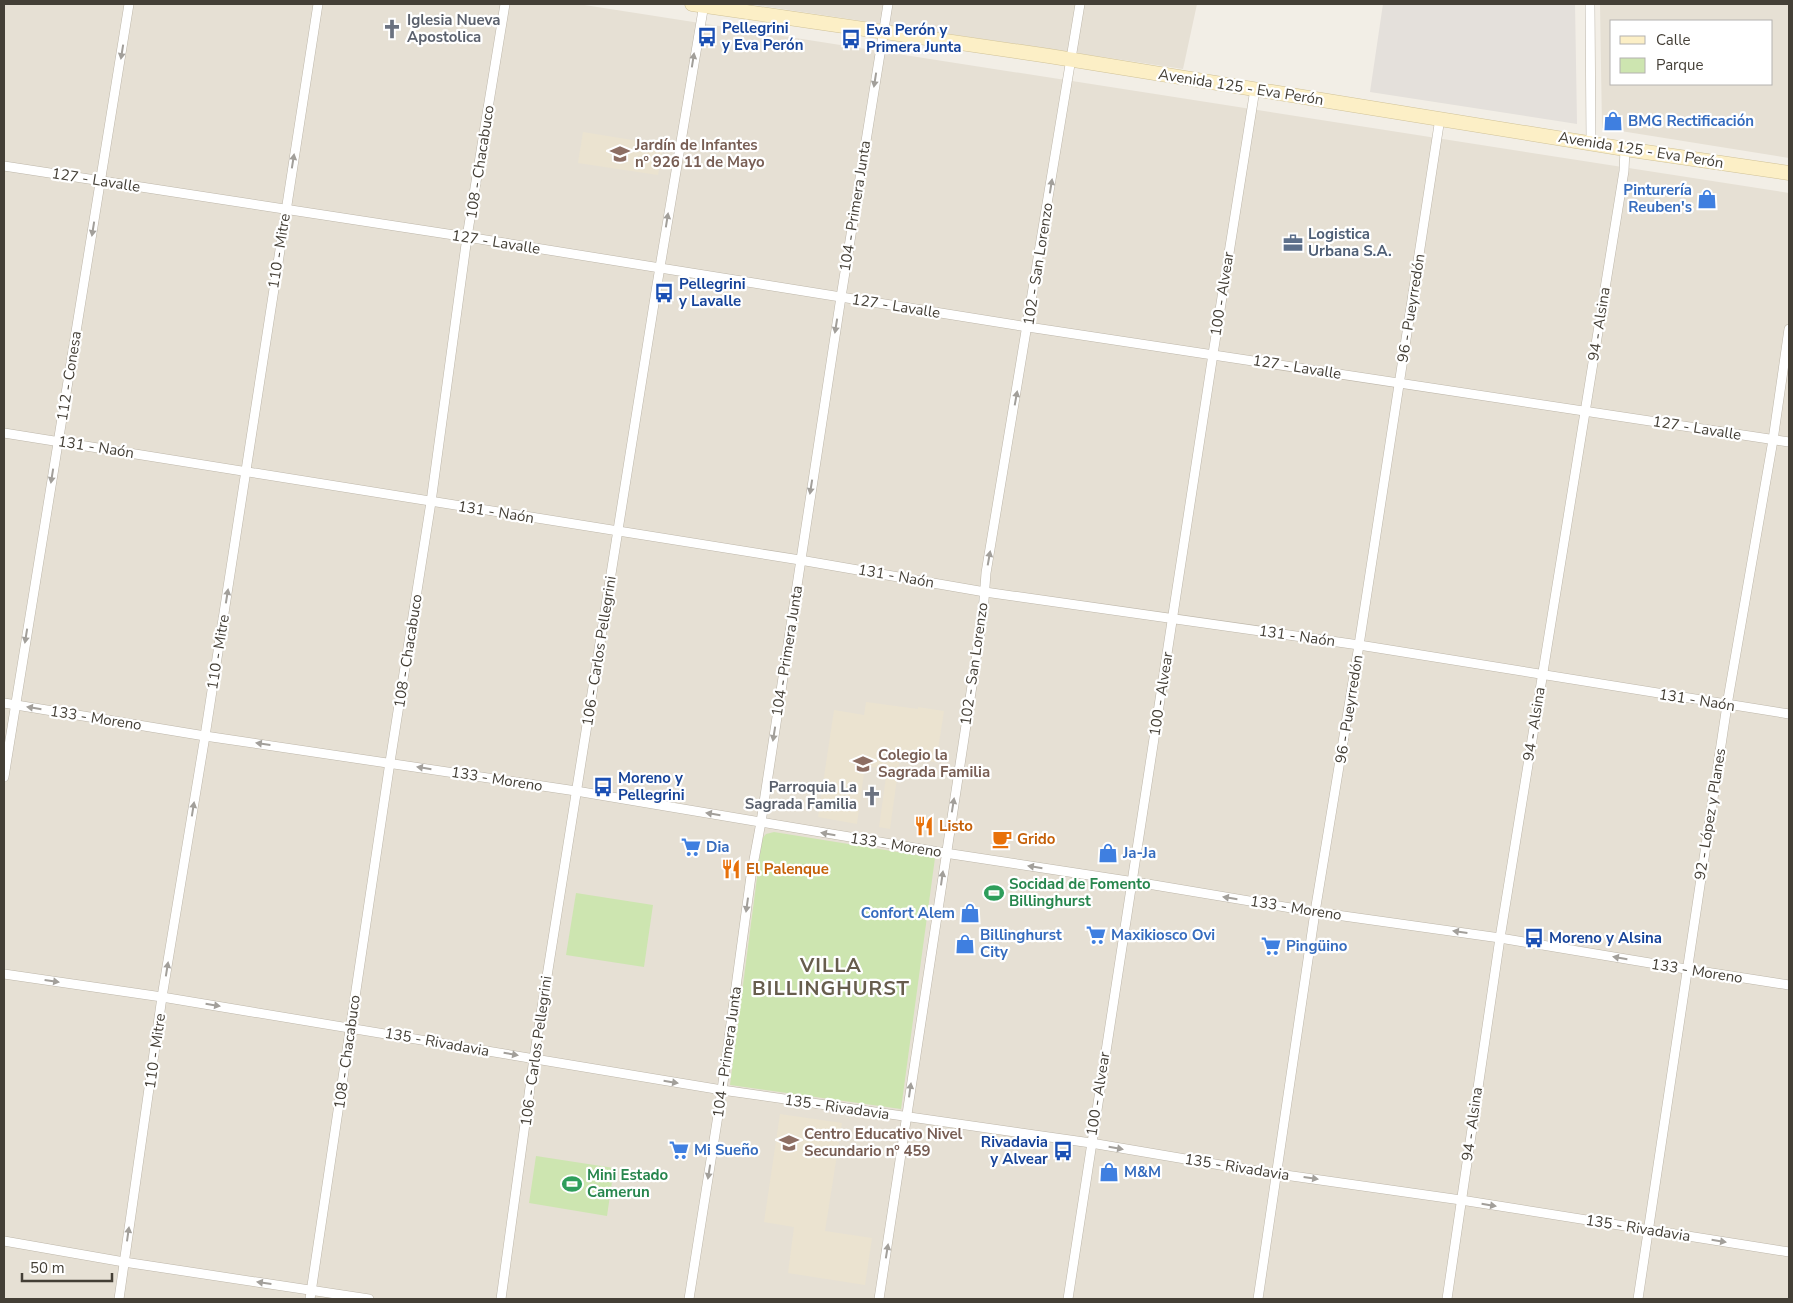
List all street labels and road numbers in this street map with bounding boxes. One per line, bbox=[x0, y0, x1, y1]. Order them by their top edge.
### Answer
street label: Avenida 125 - Eva Perón bbox=[1157, 64, 1325, 110]
street label: 108 - Chacabuco bbox=[461, 104, 499, 220]
street label: Avenida 125 - Eva Perón bbox=[1557, 127, 1725, 173]
street label: 104 - Primera Junta bbox=[835, 139, 875, 273]
street label: 127 - Lavalle bbox=[50, 163, 142, 197]
street label: 102 - San Lorenzo bbox=[1018, 201, 1058, 327]
street label: 110 - Mitre bbox=[263, 212, 295, 290]
street label: 127 - Lavalle bbox=[450, 225, 542, 259]
street label: 100 - Alvear bbox=[1205, 250, 1239, 338]
street label: 96 - Pueyrredón bbox=[1393, 252, 1429, 364]
street label: 94 - Alsina bbox=[1583, 286, 1615, 362]
street label: 127 - Lavalle bbox=[850, 289, 942, 323]
street label: 112 - Conesa bbox=[52, 330, 86, 422]
street label: 127 - Lavalle bbox=[1251, 350, 1343, 384]
street label: 127 - Lavalle bbox=[1651, 411, 1743, 445]
street label: 131 - Naón bbox=[56, 431, 136, 463]
street label: 131 - Naón bbox=[456, 496, 536, 528]
street label: 131 - Naón bbox=[856, 559, 936, 593]
street label: 106 - Carlos Pellegrini bbox=[577, 575, 621, 727]
street label: 104 - Primera Junta bbox=[767, 584, 807, 718]
street label: 108 - Chacabuco bbox=[389, 593, 427, 709]
street label: 102 - San Lorenzo bbox=[955, 601, 993, 727]
street label: 110 - Mitre bbox=[202, 613, 234, 691]
street label: 131 - Naón bbox=[1257, 621, 1337, 651]
street label: 100 - Alvear bbox=[1144, 650, 1178, 738]
street label: 96 - Pueyrredón bbox=[1331, 653, 1367, 765]
street label: 131 - Naón bbox=[1657, 684, 1737, 716]
street label: 94 - Alsina bbox=[1518, 686, 1550, 762]
street label: 133 - Moreno bbox=[49, 701, 143, 735]
street label: 92 - López y Planes bbox=[1690, 747, 1730, 881]
street label: 133 - Moreno bbox=[450, 762, 544, 796]
street label: 133 - Moreno bbox=[849, 828, 943, 862]
street label: 133 - Moreno bbox=[1249, 891, 1343, 925]
street label: 133 - Moreno bbox=[1650, 954, 1744, 988]
street label: 106 - Carlos Pellegrini bbox=[516, 975, 556, 1127]
street label: 104 - Primera Junta bbox=[708, 985, 746, 1119]
street label: 108 - Chacabuco bbox=[329, 994, 365, 1110]
street label: 110 - Mitre bbox=[140, 1012, 170, 1090]
street label: 135 - Rivadavia bbox=[383, 1023, 491, 1061]
street label: 100 - Alvear bbox=[1081, 1050, 1115, 1138]
street label: 94 - Alsina bbox=[1457, 1086, 1487, 1162]
street label: 135 - Rivadavia bbox=[783, 1090, 891, 1124]
street label: 135 - Rivadavia bbox=[1183, 1149, 1291, 1185]
street label: 135 - Rivadavia bbox=[1584, 1210, 1692, 1246]

